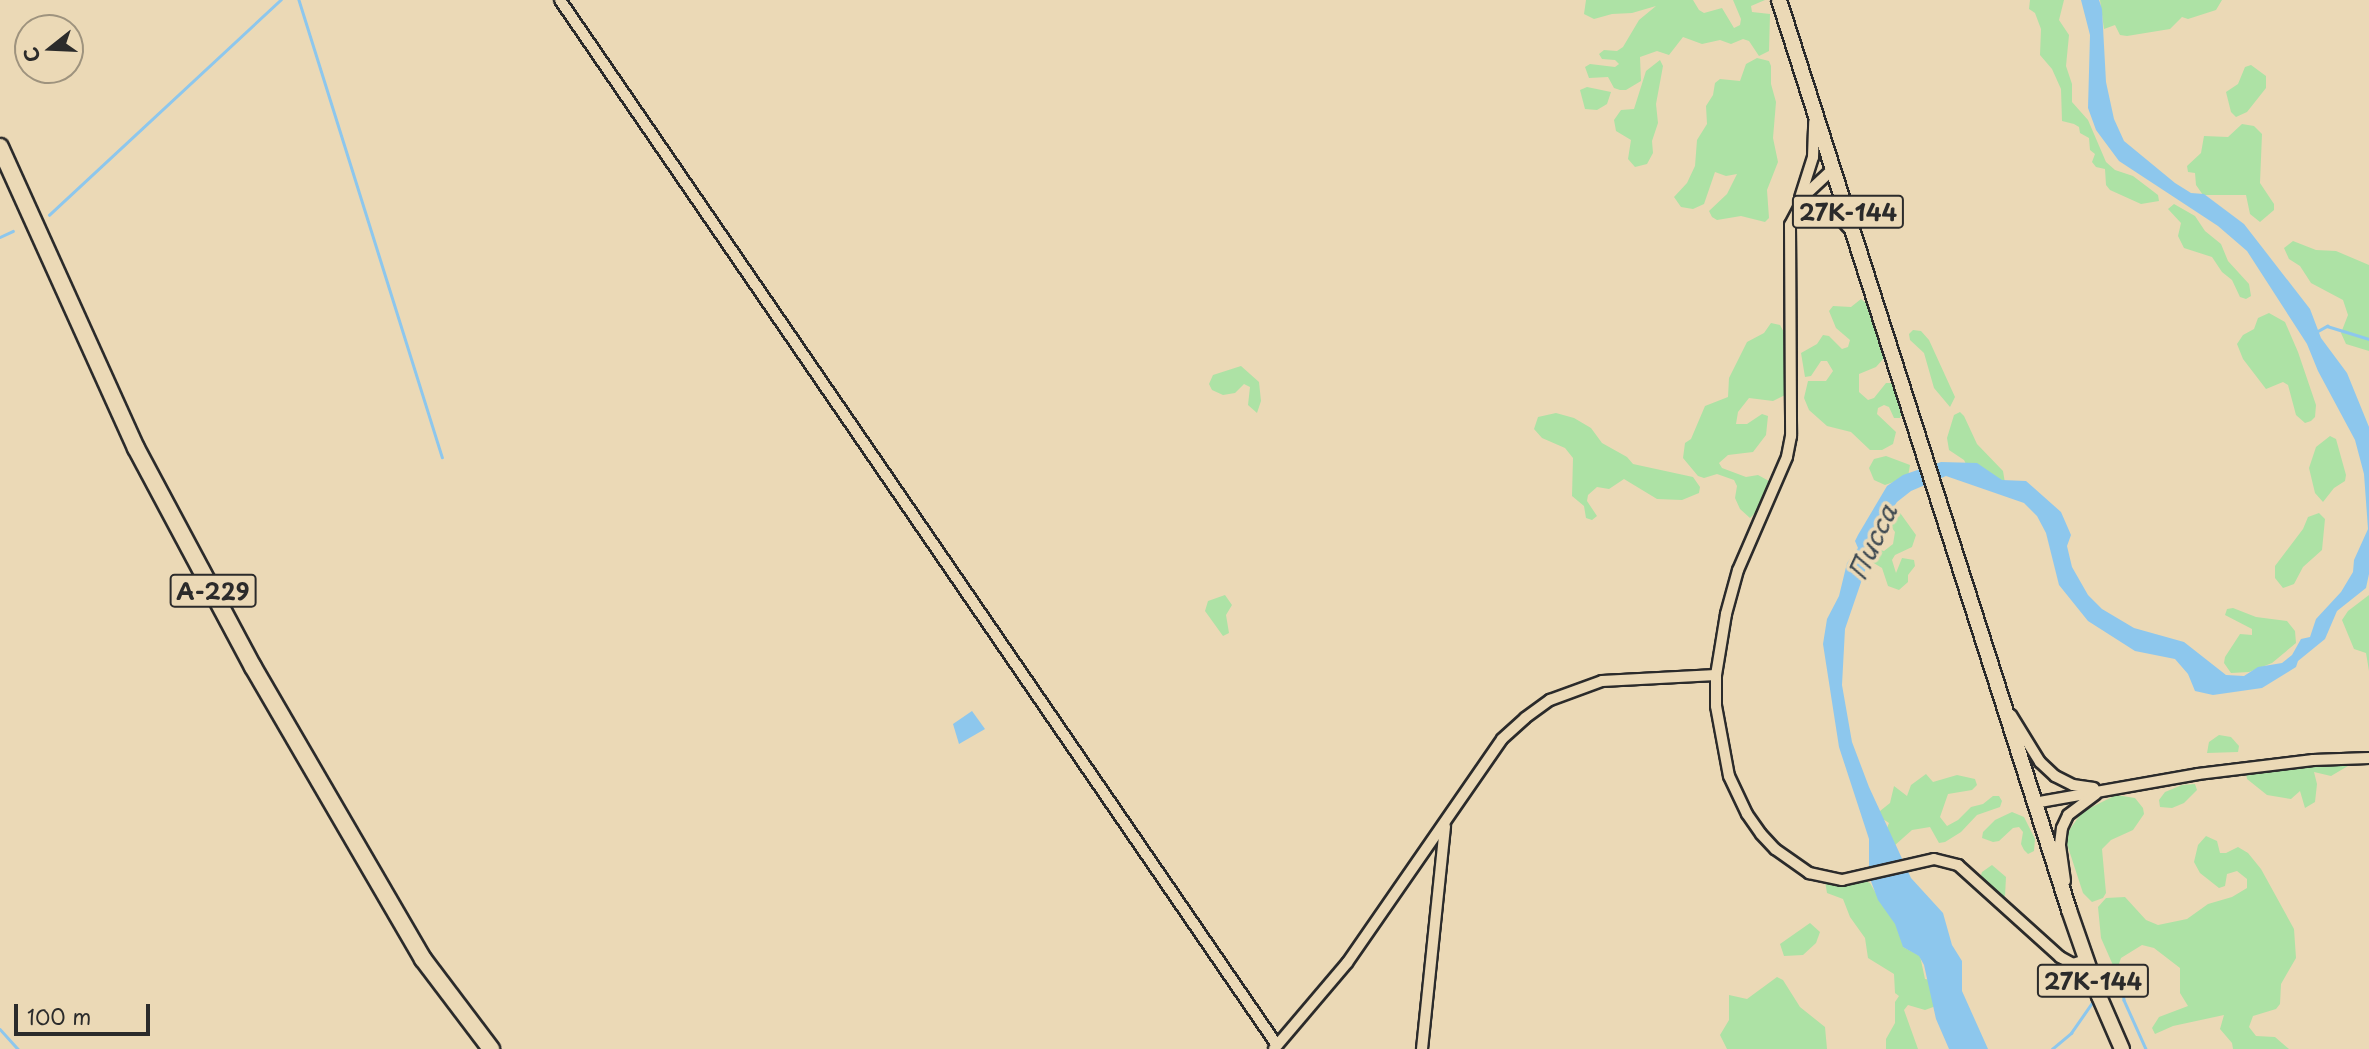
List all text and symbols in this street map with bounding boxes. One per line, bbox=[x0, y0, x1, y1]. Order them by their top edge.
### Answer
north arrow bbox=[14, 14, 84, 84]
text: С bbox=[15, 44, 46, 66]
road number: 27К-144 bbox=[1790, 192, 1906, 232]
water label: Писса bbox=[1841, 499, 1903, 585]
road number: А-229 bbox=[169, 572, 257, 610]
road number: 27К-144 bbox=[2035, 962, 2151, 1000]
scale bar bbox=[18, 990, 154, 1034]
text: 100 m bbox=[27, 1000, 91, 1032]

